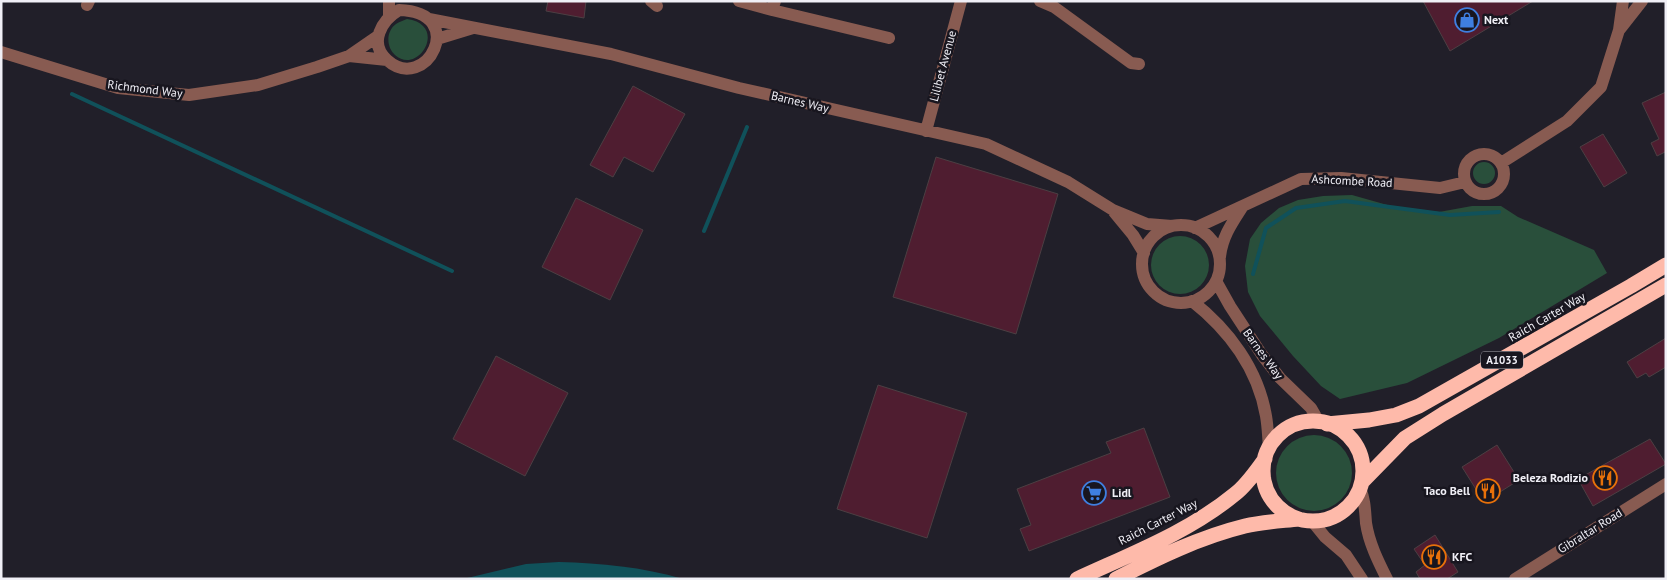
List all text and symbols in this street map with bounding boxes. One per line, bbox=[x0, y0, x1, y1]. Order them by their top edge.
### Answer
shop icon: Next bbox=[1454, 7, 1480, 33]
place label: Next bbox=[1484, 12, 1509, 27]
street label: Lilibet Avenue bbox=[926, 29, 959, 103]
street label: Richmond Way bbox=[107, 76, 184, 101]
street label: Barnes Way bbox=[770, 88, 831, 116]
street label: Ashcombe Road bbox=[1311, 171, 1393, 190]
street label: Raich Carter Way bbox=[1506, 288, 1588, 345]
street label: Barnes Way bbox=[1240, 326, 1287, 382]
road number: A1033 bbox=[1481, 352, 1523, 368]
restaurant icon: Beleza Rodizio bbox=[1592, 465, 1618, 491]
place label: Beleza Rodizio bbox=[1513, 470, 1589, 485]
restaurant icon: Taco Bell bbox=[1475, 478, 1501, 504]
supermarket icon: Lidl bbox=[1081, 480, 1107, 506]
place label: Taco Bell bbox=[1424, 483, 1470, 498]
place label: Lidl bbox=[1112, 485, 1132, 500]
street label: Raich Carter Way bbox=[1116, 495, 1200, 548]
street label: Gibraltar Road bbox=[1555, 505, 1625, 556]
restaurant icon: KFC bbox=[1421, 544, 1447, 570]
place label: KFC bbox=[1452, 549, 1473, 564]

